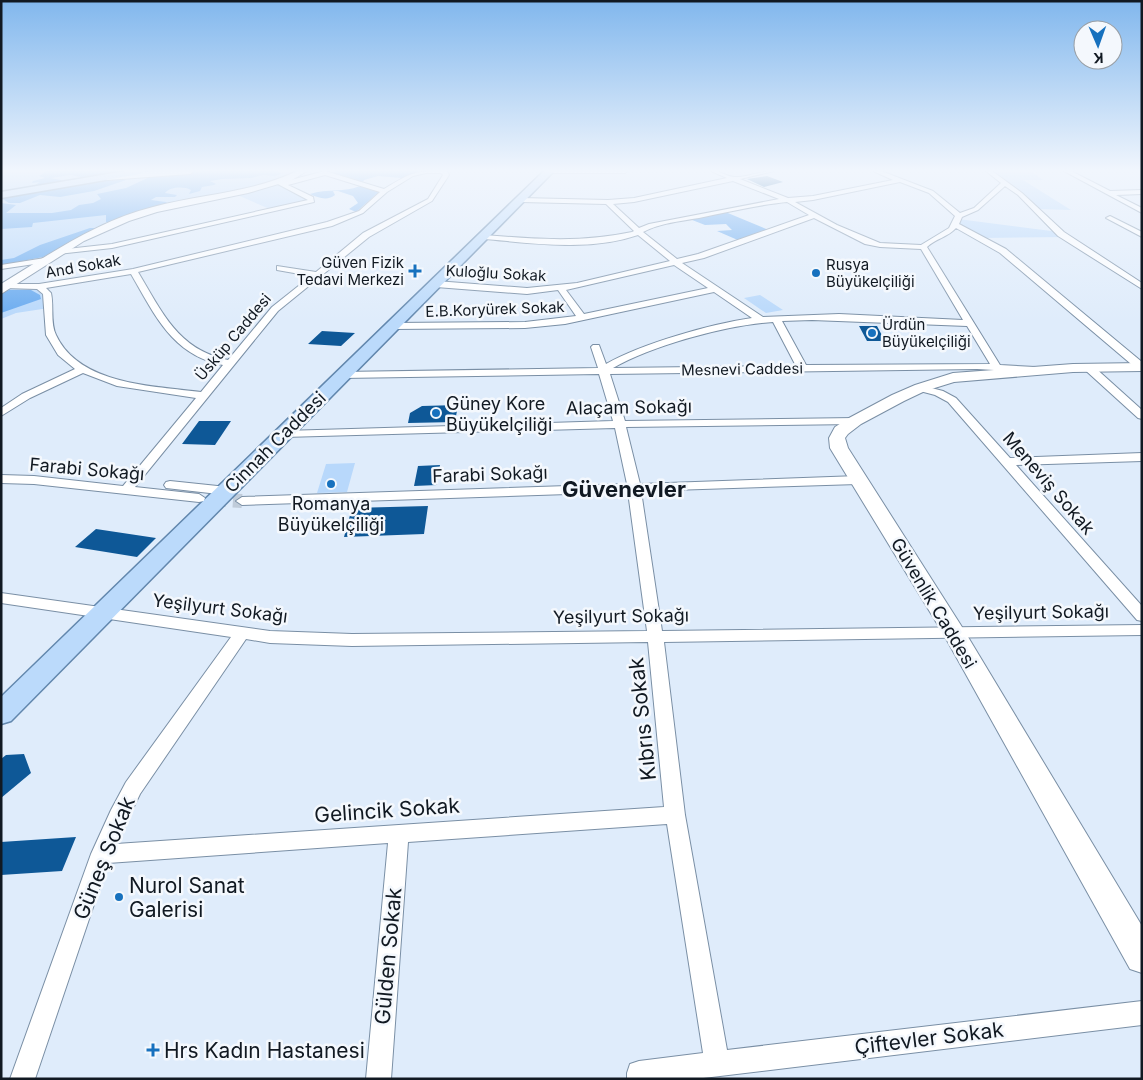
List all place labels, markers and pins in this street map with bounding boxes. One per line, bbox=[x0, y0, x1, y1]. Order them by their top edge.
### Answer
place label: Güven Fizik Tedavi Merkezi bbox=[297, 253, 405, 289]
place label: Rusya Büyükelçiliği bbox=[826, 255, 915, 291]
marker: Güven Fizik Tedavi Merkezi bbox=[408, 264, 422, 278]
marker: Rusya Büyükelçiliği bbox=[810, 267, 822, 279]
place label: Ürdün Büyükelçiliği bbox=[882, 315, 971, 351]
marker: Ürdün Büyükelçiliği bbox=[866, 327, 878, 339]
place label: Güney Kore Büyükelçiliği bbox=[446, 393, 552, 435]
marker: Güney Kore Büyükelçiliği bbox=[430, 407, 442, 419]
marker: Romanya Büyükelçiliği bbox=[325, 478, 337, 490]
place label: Romanya Büyükelçiliği bbox=[278, 493, 384, 535]
place label: Nurol Sanat Galerisi bbox=[129, 873, 245, 922]
marker: Nurol Sanat Galerisi bbox=[113, 891, 125, 903]
place label: Hrs Kadın Hastanesi bbox=[164, 1038, 365, 1063]
marker: Hrs Kadın Hastanesi bbox=[146, 1043, 160, 1057]

